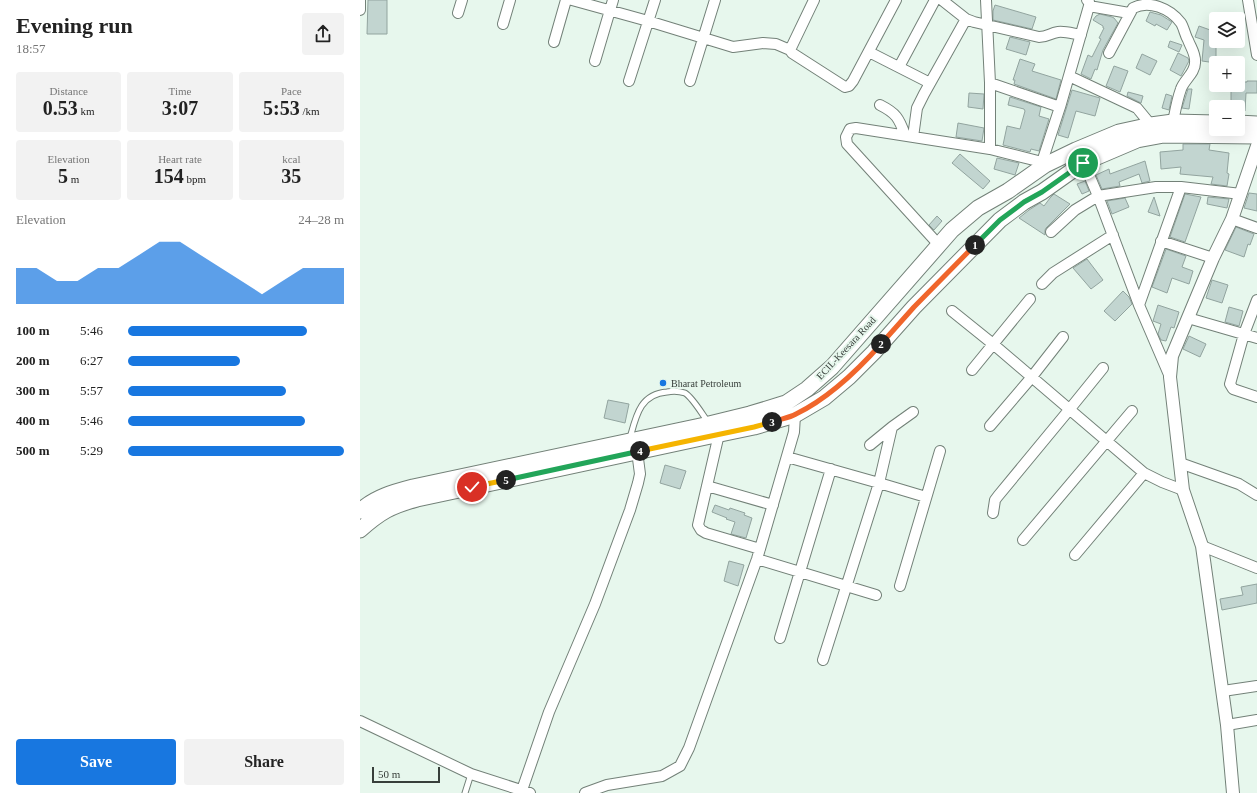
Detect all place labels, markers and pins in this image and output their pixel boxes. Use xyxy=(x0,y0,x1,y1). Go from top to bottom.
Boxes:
pin xyxy=(1066,146,1100,180)
pin: 1 xyxy=(965,235,985,255)
pin: 2 xyxy=(871,334,891,354)
marker: Bharat Petroleum xyxy=(658,378,668,388)
place label: Bharat Petroleum xyxy=(671,378,741,389)
pin: 3 xyxy=(762,412,782,432)
pin: 4 xyxy=(630,441,650,461)
pin xyxy=(455,470,489,504)
pin: 5 xyxy=(496,470,516,490)

